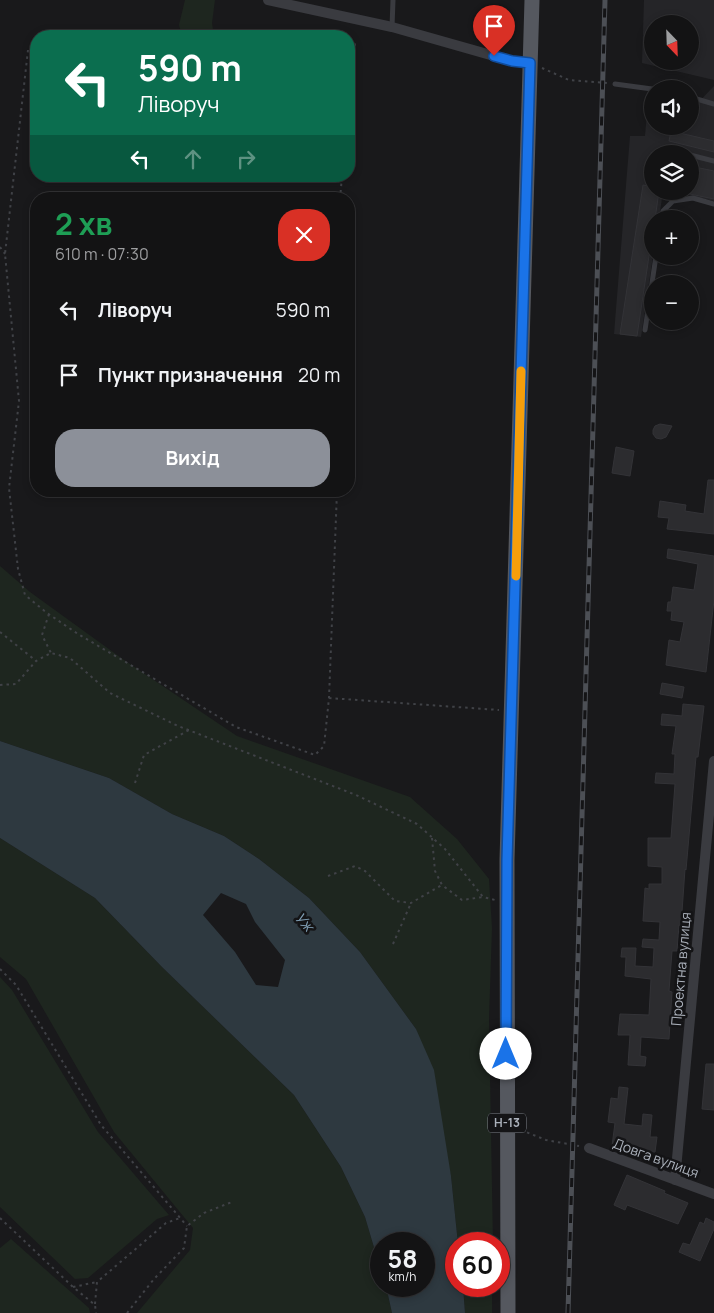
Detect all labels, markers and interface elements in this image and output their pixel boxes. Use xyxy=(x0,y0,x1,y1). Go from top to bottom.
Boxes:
pin xyxy=(473,5,515,56)
icon: arrive xyxy=(480,12,508,40)
north arrow xyxy=(644,15,699,70)
map controls xyxy=(644,15,699,330)
text: 590 m xyxy=(138,44,242,92)
icon: left xyxy=(55,50,120,115)
button: sound xyxy=(644,80,699,135)
text: Ліворуч xyxy=(138,89,219,119)
icon: left xyxy=(126,145,154,173)
icon: ahead xyxy=(179,145,207,173)
icon: right xyxy=(232,145,260,173)
button: layers xyxy=(644,145,699,200)
text: 2 хв xyxy=(55,203,112,244)
button: close xyxy=(278,209,330,261)
button: + xyxy=(644,210,699,265)
text: 610 m · 07:30 xyxy=(55,243,149,265)
button: − xyxy=(644,275,699,330)
icon: left xyxy=(55,296,83,324)
text: Ліворуч xyxy=(98,297,172,323)
text: 590 m xyxy=(276,297,330,323)
icon: arrive xyxy=(55,361,83,389)
text: Пункт призначення xyxy=(98,362,283,388)
text: 20 m xyxy=(298,362,340,388)
button: Вихід xyxy=(55,429,330,487)
water label: Уж xyxy=(290,907,320,938)
street label: Проектна вулиця xyxy=(666,911,695,1027)
position arrow xyxy=(479,1027,531,1079)
road number: Н-13 xyxy=(488,1114,526,1132)
street label: Довга вулиця xyxy=(611,1133,702,1182)
speed limit sign: 60 xyxy=(445,1232,510,1297)
text: 58 xyxy=(388,1241,417,1276)
text: km/h xyxy=(389,1268,416,1285)

